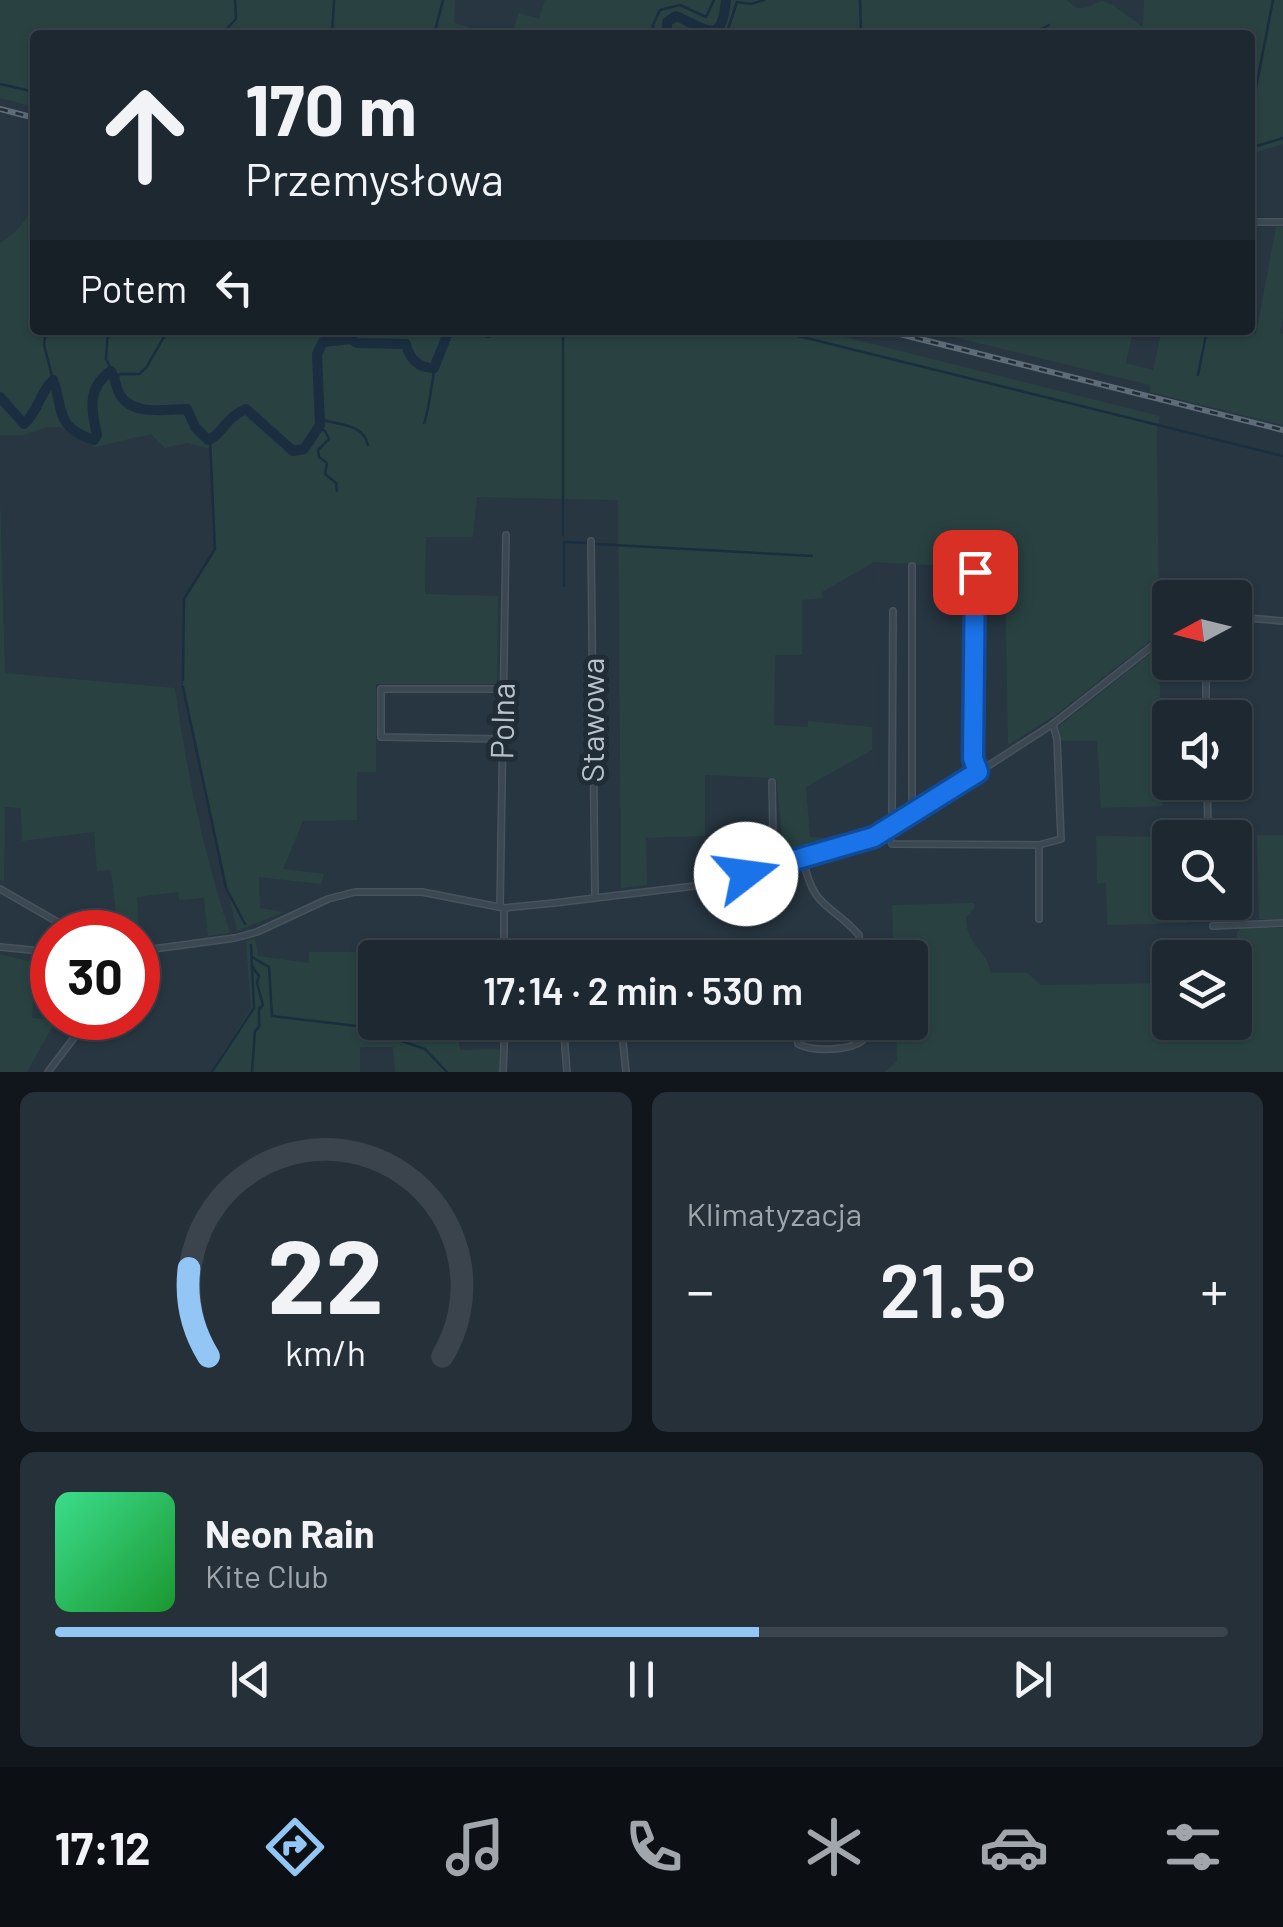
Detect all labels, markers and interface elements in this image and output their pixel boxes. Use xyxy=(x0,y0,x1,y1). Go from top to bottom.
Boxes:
text: 170 m xyxy=(245,66,417,150)
icon: ahead xyxy=(80,70,210,200)
text: Przemysłowa xyxy=(245,151,504,205)
icon: left xyxy=(207,260,262,315)
text: Potem xyxy=(80,265,187,311)
pin xyxy=(933,530,1018,615)
icon: arrive xyxy=(948,545,1003,600)
north arrow xyxy=(1152,580,1252,680)
map controls xyxy=(1152,580,1252,1040)
street label: Stawowa xyxy=(572,658,610,782)
street label: Polna xyxy=(481,682,521,760)
button: sound xyxy=(1152,700,1252,800)
button: search xyxy=(1152,820,1252,920)
position arrow xyxy=(694,822,798,926)
speed limit sign: 30 xyxy=(30,910,160,1040)
button: layers xyxy=(1152,940,1252,1040)
text: 17:14 · 2 min · 530 m xyxy=(483,967,803,1013)
text: Klimatyzacja xyxy=(687,1194,862,1232)
text: 22 xyxy=(268,1210,384,1335)
text: 21.5° xyxy=(879,1243,1035,1333)
text: − xyxy=(687,1256,714,1322)
text: + xyxy=(1200,1256,1228,1322)
text: km/h xyxy=(285,1330,366,1373)
text: Neon Rain xyxy=(205,1510,374,1556)
text: Kite Club xyxy=(205,1556,329,1594)
icon: previous xyxy=(223,1652,278,1707)
icon: pause xyxy=(614,1652,669,1707)
icon: next xyxy=(1005,1652,1060,1707)
icon: directions xyxy=(260,1812,330,1882)
icon: music xyxy=(440,1812,510,1882)
icon: phone xyxy=(619,1812,689,1882)
icon: climate xyxy=(799,1812,869,1882)
icon: car xyxy=(979,1812,1049,1882)
icon: filters xyxy=(1158,1812,1228,1882)
text: 17:12 xyxy=(55,1820,151,1874)

